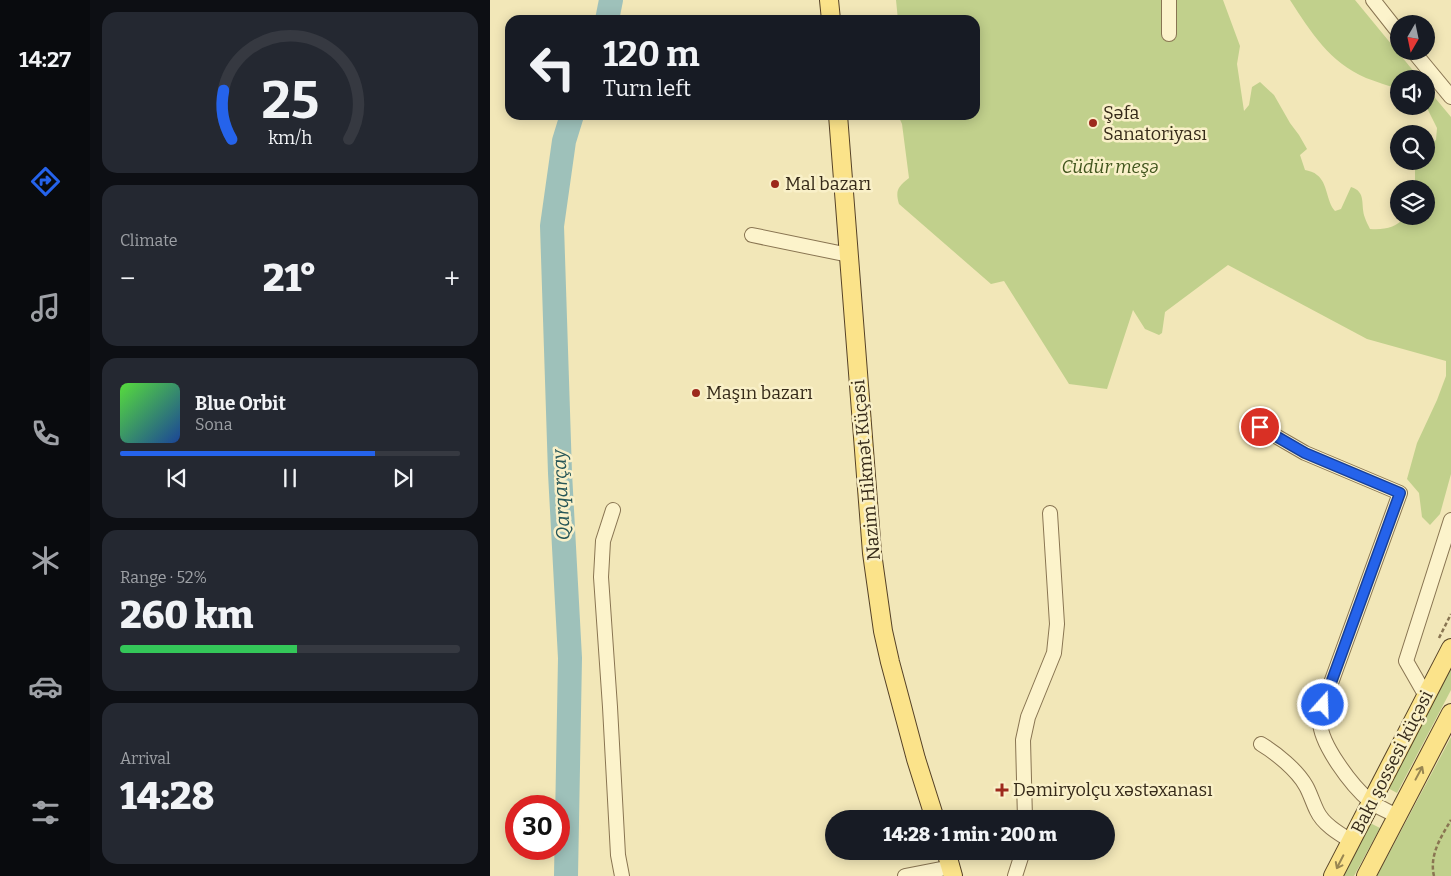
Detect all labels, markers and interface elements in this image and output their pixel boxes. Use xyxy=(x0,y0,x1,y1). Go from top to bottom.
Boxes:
north arrow xyxy=(1390,15,1435,60)
map controls xyxy=(1390,15,1435,225)
text: 120 m xyxy=(603,33,700,75)
icon: left xyxy=(520,35,585,100)
text: 14:27 xyxy=(19,46,71,73)
text: 25 xyxy=(261,69,319,132)
button: sound xyxy=(1390,70,1435,115)
text: Turn left xyxy=(603,75,691,102)
place label: Şəfa Sanatoriyası xyxy=(1103,102,1207,145)
marker: Şəfa Sanatoriyası xyxy=(1087,117,1099,129)
button: search xyxy=(1390,125,1435,170)
text: km/h xyxy=(268,127,312,149)
park label: Cüdür meşə xyxy=(1062,156,1158,178)
icon: directions xyxy=(28,164,63,199)
place label: Mal bazarı xyxy=(785,173,871,195)
marker: Mal bazarı xyxy=(769,178,781,190)
button: layers xyxy=(1390,180,1435,225)
text: Climate xyxy=(120,231,178,250)
text: 21° xyxy=(263,255,317,301)
text: − xyxy=(120,262,135,295)
text: + xyxy=(444,262,460,295)
icon: music xyxy=(28,290,63,325)
street label: Nazim Hikmət Küçəsi xyxy=(847,379,885,561)
place label: Maşın bazarı xyxy=(706,382,813,404)
marker: Maşın bazarı xyxy=(690,387,702,399)
text: Blue Orbit xyxy=(195,392,286,415)
pin xyxy=(1239,406,1281,448)
icon: arrive xyxy=(1246,413,1274,441)
text: Sona xyxy=(195,415,232,434)
icon: phone xyxy=(28,416,63,451)
water label: Qarqarçay xyxy=(547,448,575,541)
icon: previous xyxy=(163,464,191,492)
icon: pause xyxy=(276,464,304,492)
icon: next xyxy=(389,464,417,492)
icon: climate xyxy=(28,543,63,578)
text: Range · 52% xyxy=(120,568,207,587)
text: 260 km xyxy=(120,592,254,638)
icon: car xyxy=(28,669,63,704)
position arrow xyxy=(1296,678,1348,730)
street label: Bakı şossesi küçəsi xyxy=(1346,687,1438,837)
text: Arrival xyxy=(120,749,171,768)
one-way arrow xyxy=(1415,766,1424,781)
text: 14:28 xyxy=(120,773,214,819)
place label: Dəmiryolçu xəstəxanası xyxy=(1013,779,1213,801)
marker: Dəmiryolçu xəstəxanası xyxy=(995,783,1009,797)
icon: filters xyxy=(28,795,63,830)
speed limit sign: 30 xyxy=(505,795,570,860)
text: 14:28 · 1 min · 200 m xyxy=(883,823,1057,846)
one-way arrow xyxy=(1335,854,1344,869)

